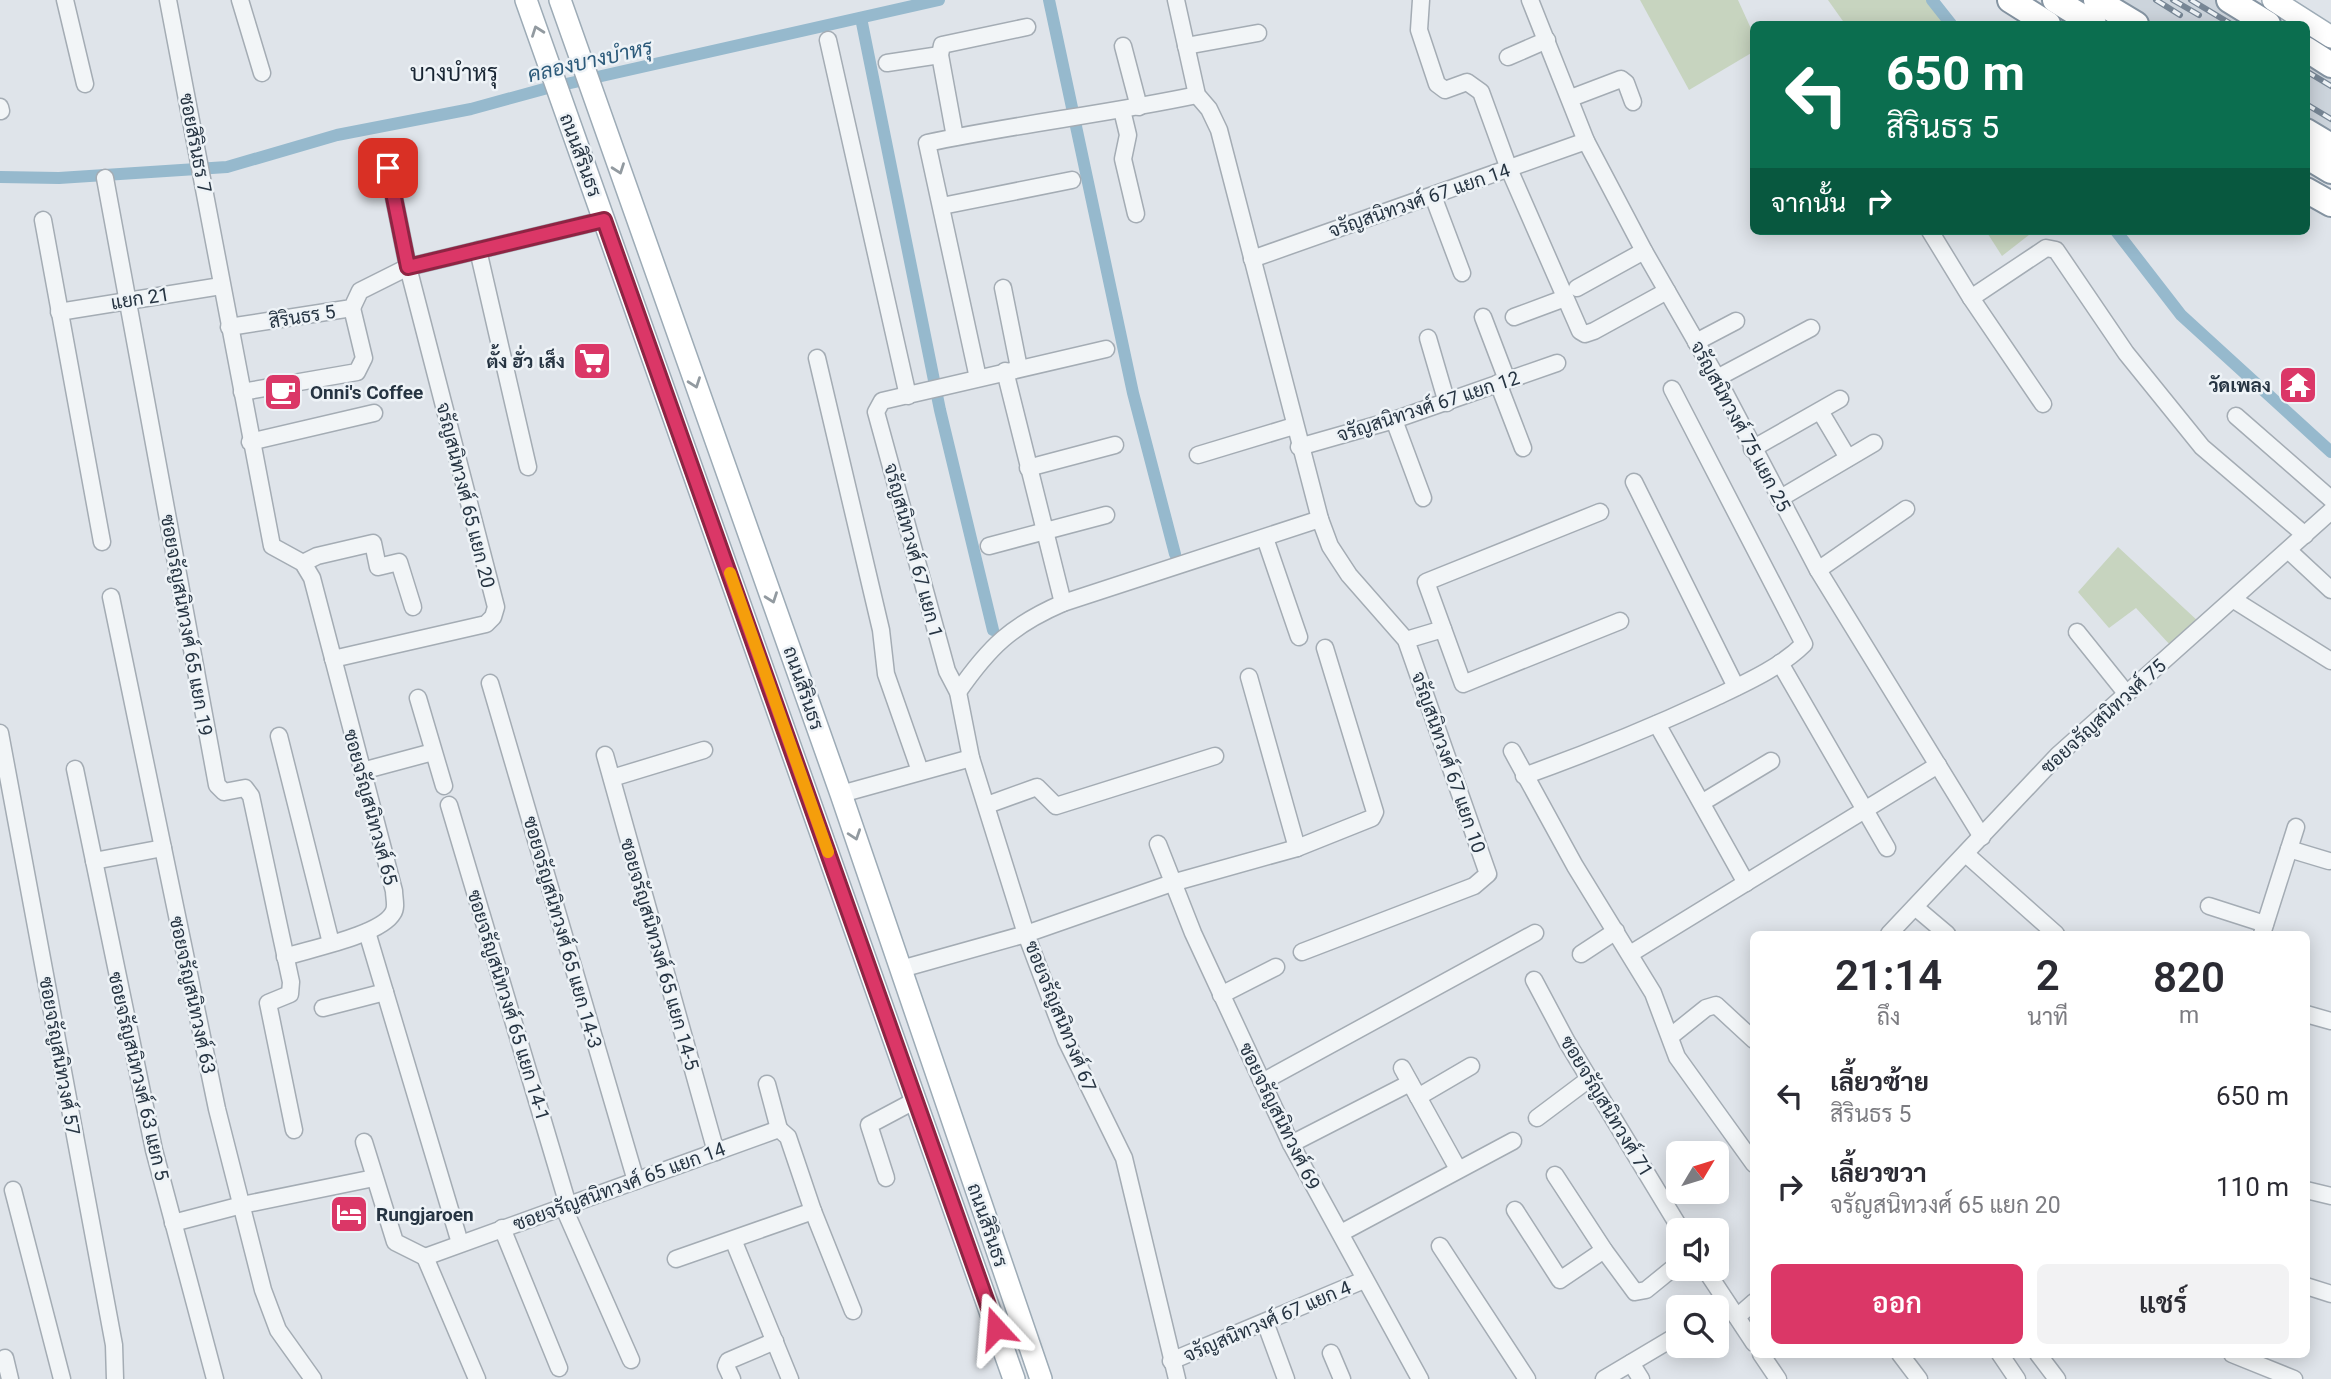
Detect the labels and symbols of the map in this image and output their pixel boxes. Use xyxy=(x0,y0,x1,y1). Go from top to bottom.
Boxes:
one-way arrow xyxy=(531,26,545,38)
water label: คลองบางบำหรุ xyxy=(525,35,656,89)
district label: บางบำหรุ xyxy=(410,59,498,89)
street label: ซอยสิรินธร 7 xyxy=(175,91,216,195)
street label: ถนนสิรินธร xyxy=(555,110,606,200)
pin xyxy=(358,138,418,198)
street label: จรัญสนิทวงศ์ 67 แยก 14 xyxy=(1325,158,1513,242)
one-way arrow xyxy=(611,162,625,175)
street label: แยก 21 xyxy=(109,283,171,314)
street label: สิรินธร 5 xyxy=(267,300,337,333)
street label: จรัญสนิทวงศ์ 75 แยก 25 xyxy=(1686,336,1796,516)
supermarket icon: ตั้ง ฮั่ว เส็ง xyxy=(571,340,613,382)
place label: ตั้ง ฮั่ว เส็ง xyxy=(486,344,565,373)
temple icon: วัดเพลง xyxy=(2277,364,2319,406)
street label: จรัญสนิทวงศ์ 67 แยก 12 xyxy=(1334,365,1522,447)
cafe icon: Onni's Coffee xyxy=(262,371,304,413)
place label: วัดเพลง xyxy=(2208,374,2271,397)
one-way arrow xyxy=(687,377,701,389)
place label: Onni's Coffee xyxy=(310,381,423,404)
street label: จรัญสนิทวงศ์ 65 แยก 20 xyxy=(431,400,501,590)
street label: จรัญสนิทวงศ์ 67 แยก 1 xyxy=(879,460,949,640)
street label: ซอยจรัญสนิทวงศ์ 65 แยก 19 xyxy=(156,512,218,738)
one-way arrow xyxy=(763,591,777,603)
street label: ถนนสิรินธร xyxy=(778,643,829,733)
street label: ซอยจรัญสนิทวงศ์ 75 xyxy=(2035,653,2171,779)
street label: จรัญสนิทวงศ์ 67 แยก 10 xyxy=(1407,668,1491,856)
street label: ซอยจรัญสนิทวงศ์ 65 xyxy=(339,726,403,888)
street label: ซอยจรัญสนิทวงศ์ 65 แยก 14-3 xyxy=(518,813,608,1051)
one-way arrow xyxy=(847,829,861,841)
street label: ซอยจรัญสนิทวงศ์ 65 แยก 14-5 xyxy=(615,835,705,1073)
street label: ซอยจรัญสนิทวงศ์ 65 แยก 14-1 xyxy=(462,887,556,1123)
street label: ซอยจรัญสนิทวงศ์ 63 xyxy=(165,914,221,1076)
street label: ซอยจรัญสนิทวงศ์ 67 xyxy=(1020,937,1102,1095)
street label: ซอยจรัญสนิทวงศ์ 63 แยก 5 xyxy=(103,969,175,1183)
street label: ซอยจรัญสนิทวงศ์ 57 xyxy=(34,975,86,1137)
street label: ซอยจรัญสนิทวงศ์ 71 xyxy=(1555,1031,1659,1181)
street label: ซอยจรัญสนิทวงศ์ 69 xyxy=(1234,1039,1326,1193)
street label: ซอยจรัญสนิทวงศ์ 65 แยก 14 xyxy=(509,1136,729,1236)
north arrow xyxy=(1666,1141,1729,1204)
street label: ถนนสิรินธร xyxy=(962,1180,1013,1270)
hotel icon: Rungjaroen xyxy=(328,1193,370,1235)
place label: Rungjaroen xyxy=(376,1203,474,1226)
street label: จรัญสนิทวงศ์ 67 แยก 4 xyxy=(1180,1275,1355,1367)
position arrow xyxy=(959,1291,1033,1365)

